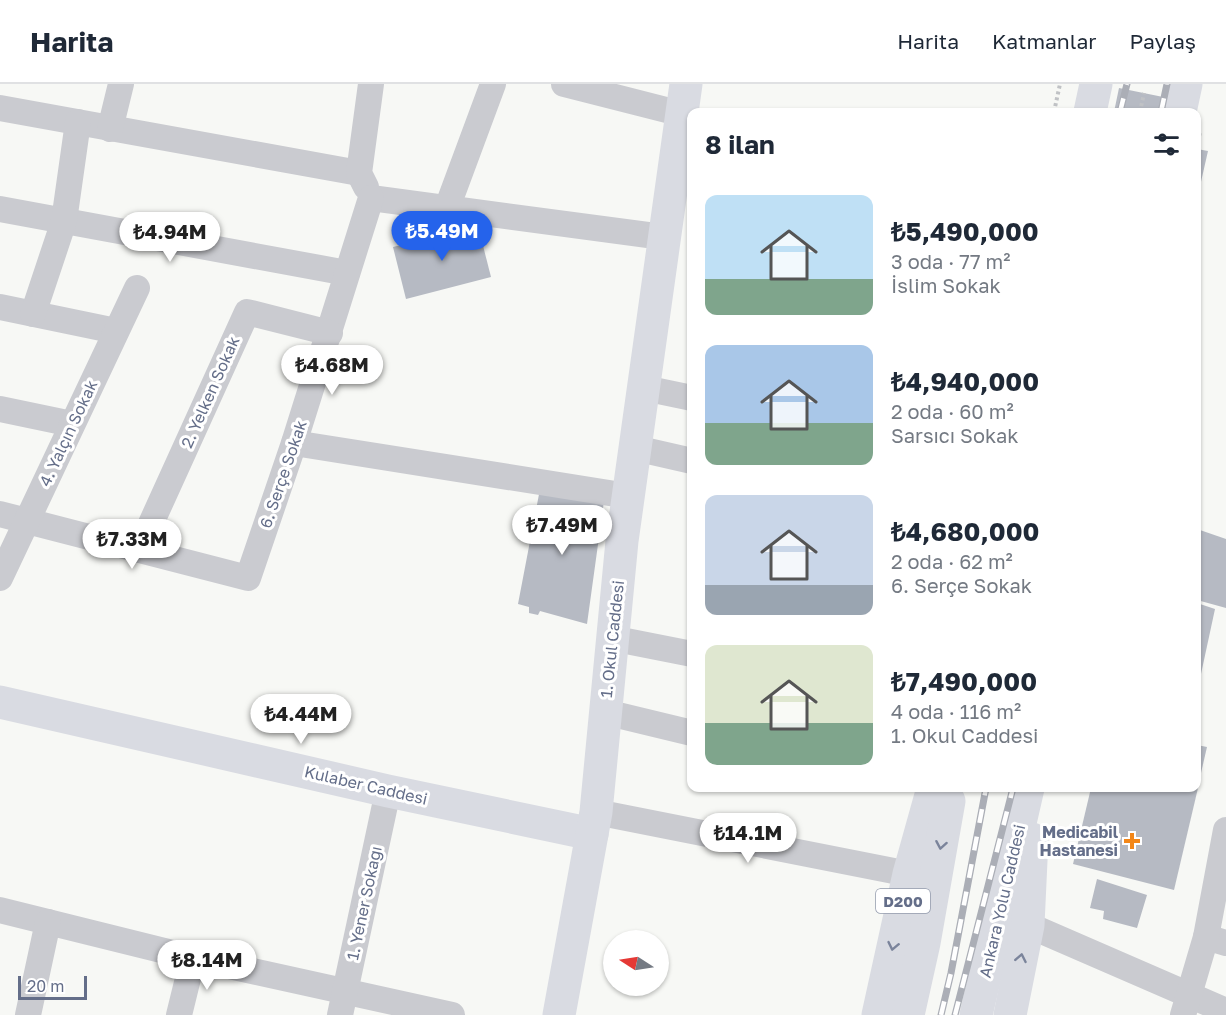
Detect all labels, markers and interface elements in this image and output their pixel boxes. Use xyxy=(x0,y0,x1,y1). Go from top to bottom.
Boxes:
text: Harita xyxy=(30,25,114,58)
text: Harita xyxy=(897,28,959,54)
text: Katmanlar xyxy=(992,28,1097,54)
text: Paylaş xyxy=(1130,28,1196,54)
icon: filters xyxy=(1150,128,1183,161)
text: 8 ilan xyxy=(705,129,775,160)
pin: ₺5.49M xyxy=(393,211,491,262)
pin: ₺4.94M xyxy=(121,212,219,263)
text: ₺5,490,000 xyxy=(891,216,1039,247)
text: ₺5.49M xyxy=(405,218,479,242)
text: ₺4.94M xyxy=(133,219,207,243)
icon: home xyxy=(753,219,825,291)
text: 3 oda · 77 m² xyxy=(891,249,1010,273)
text: İslim Sokak xyxy=(891,273,1001,297)
street label: 2. Yelken Sokak xyxy=(176,333,244,451)
pin: ₺4.68M xyxy=(283,345,381,396)
text: ₺4.68M xyxy=(295,352,369,376)
text: ₺4,940,000 xyxy=(891,366,1039,397)
icon: home xyxy=(753,369,825,441)
street label: 4. Yalçın Sokak xyxy=(35,377,101,489)
text: 2 oda · 60 m² xyxy=(891,399,1014,423)
street label: 6. Serçe Sokak xyxy=(255,417,311,531)
text: Sarsıcı Sokak xyxy=(891,423,1019,447)
pin: ₺7.49M xyxy=(513,505,611,556)
text: ₺7.49M xyxy=(526,512,598,536)
text: ₺4,680,000 xyxy=(891,516,1040,547)
pin: ₺7.33M xyxy=(83,519,181,570)
icon: home xyxy=(753,519,825,591)
text: ₺7.33M xyxy=(97,526,167,550)
text: 2 oda · 62 m² xyxy=(891,549,1013,573)
text: 6. Serçe Sokak xyxy=(891,573,1032,597)
street label: 1. Okul Caddesi xyxy=(596,579,628,699)
text: ₺7,490,000 xyxy=(891,666,1037,697)
icon: home xyxy=(753,669,825,741)
pin: ₺4.44M xyxy=(252,694,350,745)
text: 4 oda · 116 m² xyxy=(891,699,1021,723)
text: ₺4.44M xyxy=(264,701,338,725)
text: 1. Okul Caddesi xyxy=(891,723,1038,747)
street label: Kulaber Caddesi xyxy=(303,761,429,809)
pin: ₺14.1M xyxy=(699,813,797,864)
text: ₺14.1M xyxy=(714,820,782,844)
street label: Ankara Yolu Caddesi xyxy=(975,822,1029,980)
place label: Medicabil Hastanesi xyxy=(1040,822,1119,860)
marker: Medicabil Hastanesi xyxy=(1123,832,1141,850)
one-way arrow xyxy=(935,840,948,850)
street label: 1. Yener Sokağı xyxy=(342,844,386,962)
road number: D200 xyxy=(876,889,930,913)
north arrow xyxy=(603,930,669,996)
map controls xyxy=(603,930,669,996)
pin: ₺8.14M xyxy=(158,940,256,991)
one-way arrow xyxy=(887,941,900,951)
text: ₺8.14M xyxy=(171,947,243,971)
one-way arrow xyxy=(1014,953,1027,963)
scale bar xyxy=(18,973,87,1000)
text: 20 m xyxy=(27,976,64,996)

